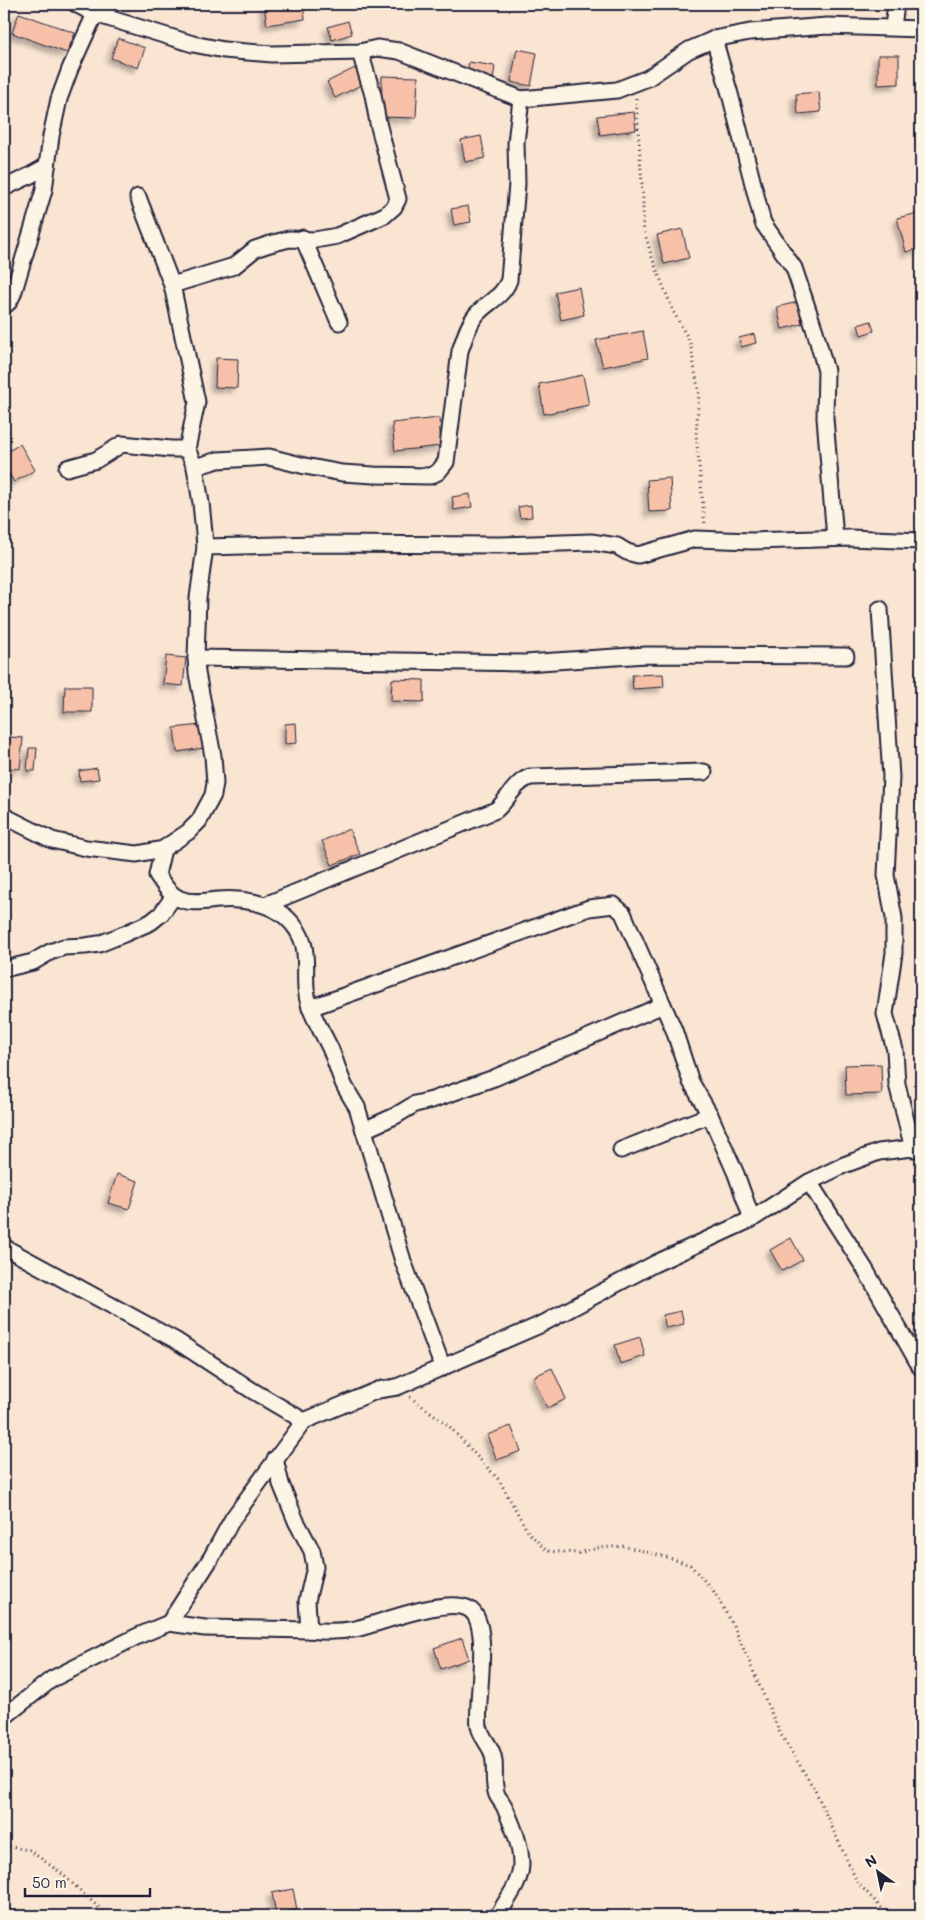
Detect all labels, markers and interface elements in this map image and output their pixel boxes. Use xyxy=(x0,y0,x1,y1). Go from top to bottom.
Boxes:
north arrow xyxy=(852,1848,902,1898)
text: N xyxy=(861,1850,880,1872)
scale bar xyxy=(25,1865,150,1897)
text: 50 m xyxy=(32,1872,67,1892)

